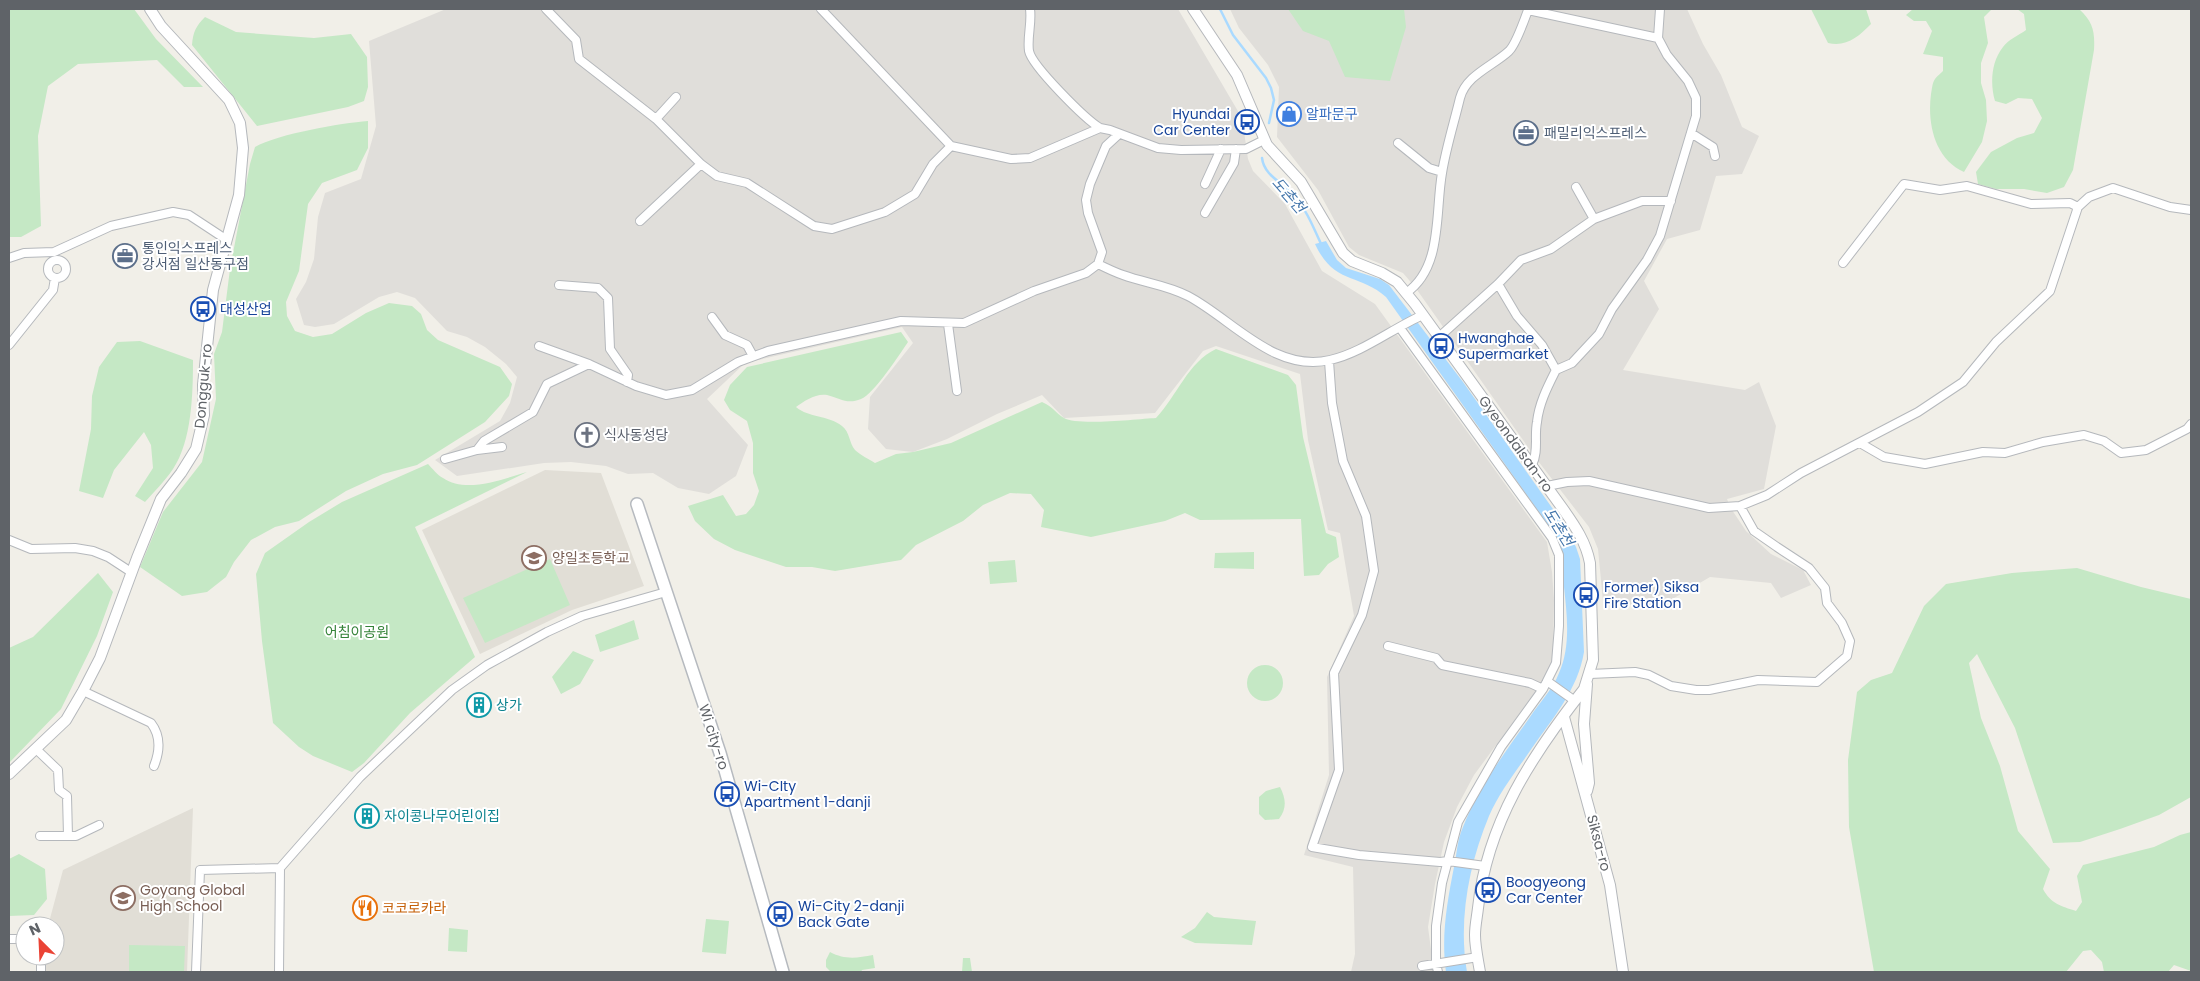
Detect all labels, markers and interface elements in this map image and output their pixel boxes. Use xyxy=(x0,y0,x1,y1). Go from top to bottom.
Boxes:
shop icon: 알파문구 xyxy=(1276,101,1302,127)
place label: Hyundai Car Center xyxy=(1153,104,1230,140)
place label: 알파문구 xyxy=(1306,104,1358,124)
bus stop icon: Hyundai Car Center xyxy=(1234,109,1260,135)
office icon: 패밀리익스프레스 xyxy=(1513,120,1539,146)
place label: 패밀리익스프레스 xyxy=(1544,123,1647,143)
water label: 도촌천 xyxy=(1267,172,1312,219)
place label: 통인익스프레스 강서점 일산동구점 xyxy=(142,238,249,274)
office icon: 통인익스프레스 강서점 일산동구점 xyxy=(112,243,138,269)
bus stop icon: 대성산업 xyxy=(190,296,216,322)
place label: 대성산업 xyxy=(220,299,272,319)
place label: Hwanghae Supermarket xyxy=(1458,328,1549,364)
bus stop icon: Hwanghae Supermarket xyxy=(1428,333,1454,359)
street label: Dongguk-ro xyxy=(189,343,217,429)
street label: Gyeondalsan-ro xyxy=(1474,391,1558,497)
church icon: 식사동성당 xyxy=(574,422,600,448)
place label: 식사동성당 xyxy=(604,425,669,445)
water label: 도촌천 xyxy=(1539,504,1580,552)
school or university icon: 양일초등학교 xyxy=(521,545,547,571)
place label: 양일초등학교 xyxy=(552,548,629,568)
place label: Former) Siksa Fire Station xyxy=(1604,577,1699,613)
bus stop icon: Former) Siksa Fire Station xyxy=(1573,582,1599,608)
park label: 어침이공원 xyxy=(325,622,389,642)
building icon: 상가 xyxy=(466,692,492,718)
place label: 상가 xyxy=(496,695,522,715)
street label: Wi city-ro xyxy=(694,702,734,772)
place label: Wi-CIty Apartment 1-danji xyxy=(744,776,871,812)
bus stop icon: Wi-CIty Apartment 1-danji xyxy=(714,781,740,807)
building icon: 자이콩나무어린이집 xyxy=(354,803,380,829)
place label: 자이콩나무어린이집 xyxy=(384,806,500,826)
street label: Siksa-ro xyxy=(1582,813,1616,873)
place label: Boogyeong Car Center xyxy=(1506,872,1586,908)
bus stop icon: Boogyeong Car Center xyxy=(1475,877,1501,903)
place label: Goyang Global High School xyxy=(140,880,245,916)
school or university icon: Goyang Global High School xyxy=(110,885,136,911)
restaurant icon: 코코로카라 xyxy=(352,895,378,921)
place label: Wi-City 2-danji Back Gate xyxy=(798,896,904,932)
place label: 코코로카라 xyxy=(382,898,447,918)
bus stop icon: Wi-City 2-danji Back Gate xyxy=(767,901,793,927)
north arrow xyxy=(15,916,65,966)
text: N xyxy=(26,918,44,940)

